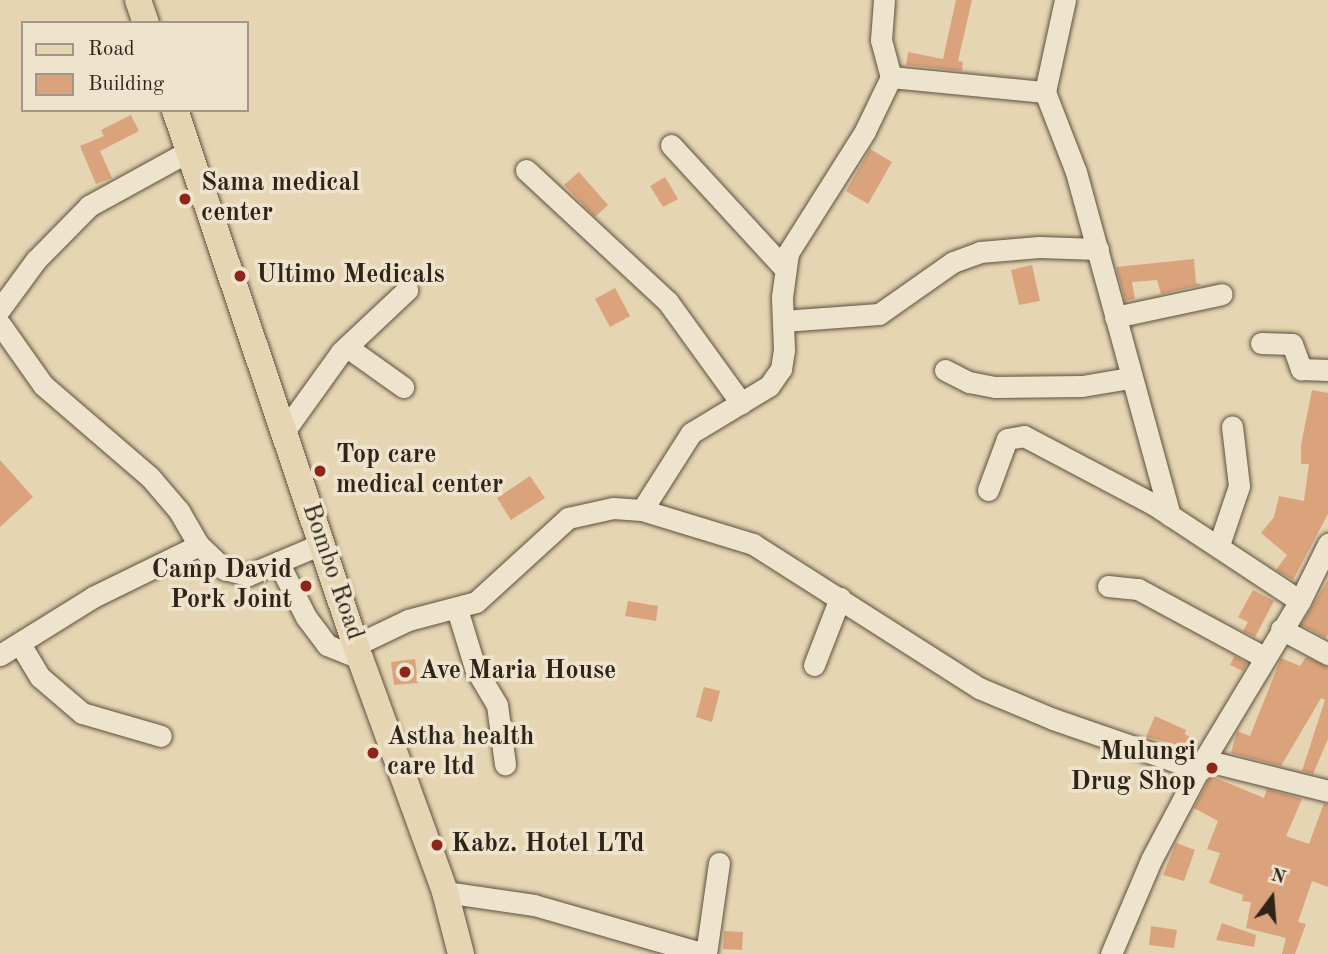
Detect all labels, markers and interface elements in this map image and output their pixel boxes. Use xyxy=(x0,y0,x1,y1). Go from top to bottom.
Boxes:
legend xyxy=(21,21,248,112)
text: Road xyxy=(88,39,135,60)
text: Building xyxy=(88,74,164,95)
place label: Sama medical center xyxy=(201,168,360,230)
marker: Sama medical center xyxy=(175,189,195,209)
place label: Ultimo Medicals xyxy=(256,260,445,292)
marker: Ultimo Medicals xyxy=(230,266,250,286)
place label: Top care medical center xyxy=(336,440,503,502)
marker: Top care medical center xyxy=(310,461,330,481)
street label: Bombo Road xyxy=(294,499,370,645)
place label: Camp David Pork Joint xyxy=(152,555,292,616)
marker: Camp David Pork Joint xyxy=(298,578,314,594)
place label: Ave Maria House xyxy=(419,656,616,688)
marker: Ave Maria House xyxy=(397,664,413,680)
place label: Astha health care ltd xyxy=(387,722,534,784)
place label: Mulungi Drug Shop xyxy=(1070,737,1196,798)
marker: Astha health care ltd xyxy=(365,745,381,761)
marker: Mulungi Drug Shop xyxy=(1202,758,1222,778)
place label: Kabz. Hotel LTd xyxy=(451,829,644,861)
marker: Kabz. Hotel LTd xyxy=(429,837,445,853)
north arrow xyxy=(1237,863,1307,933)
text: N xyxy=(1268,866,1288,888)

